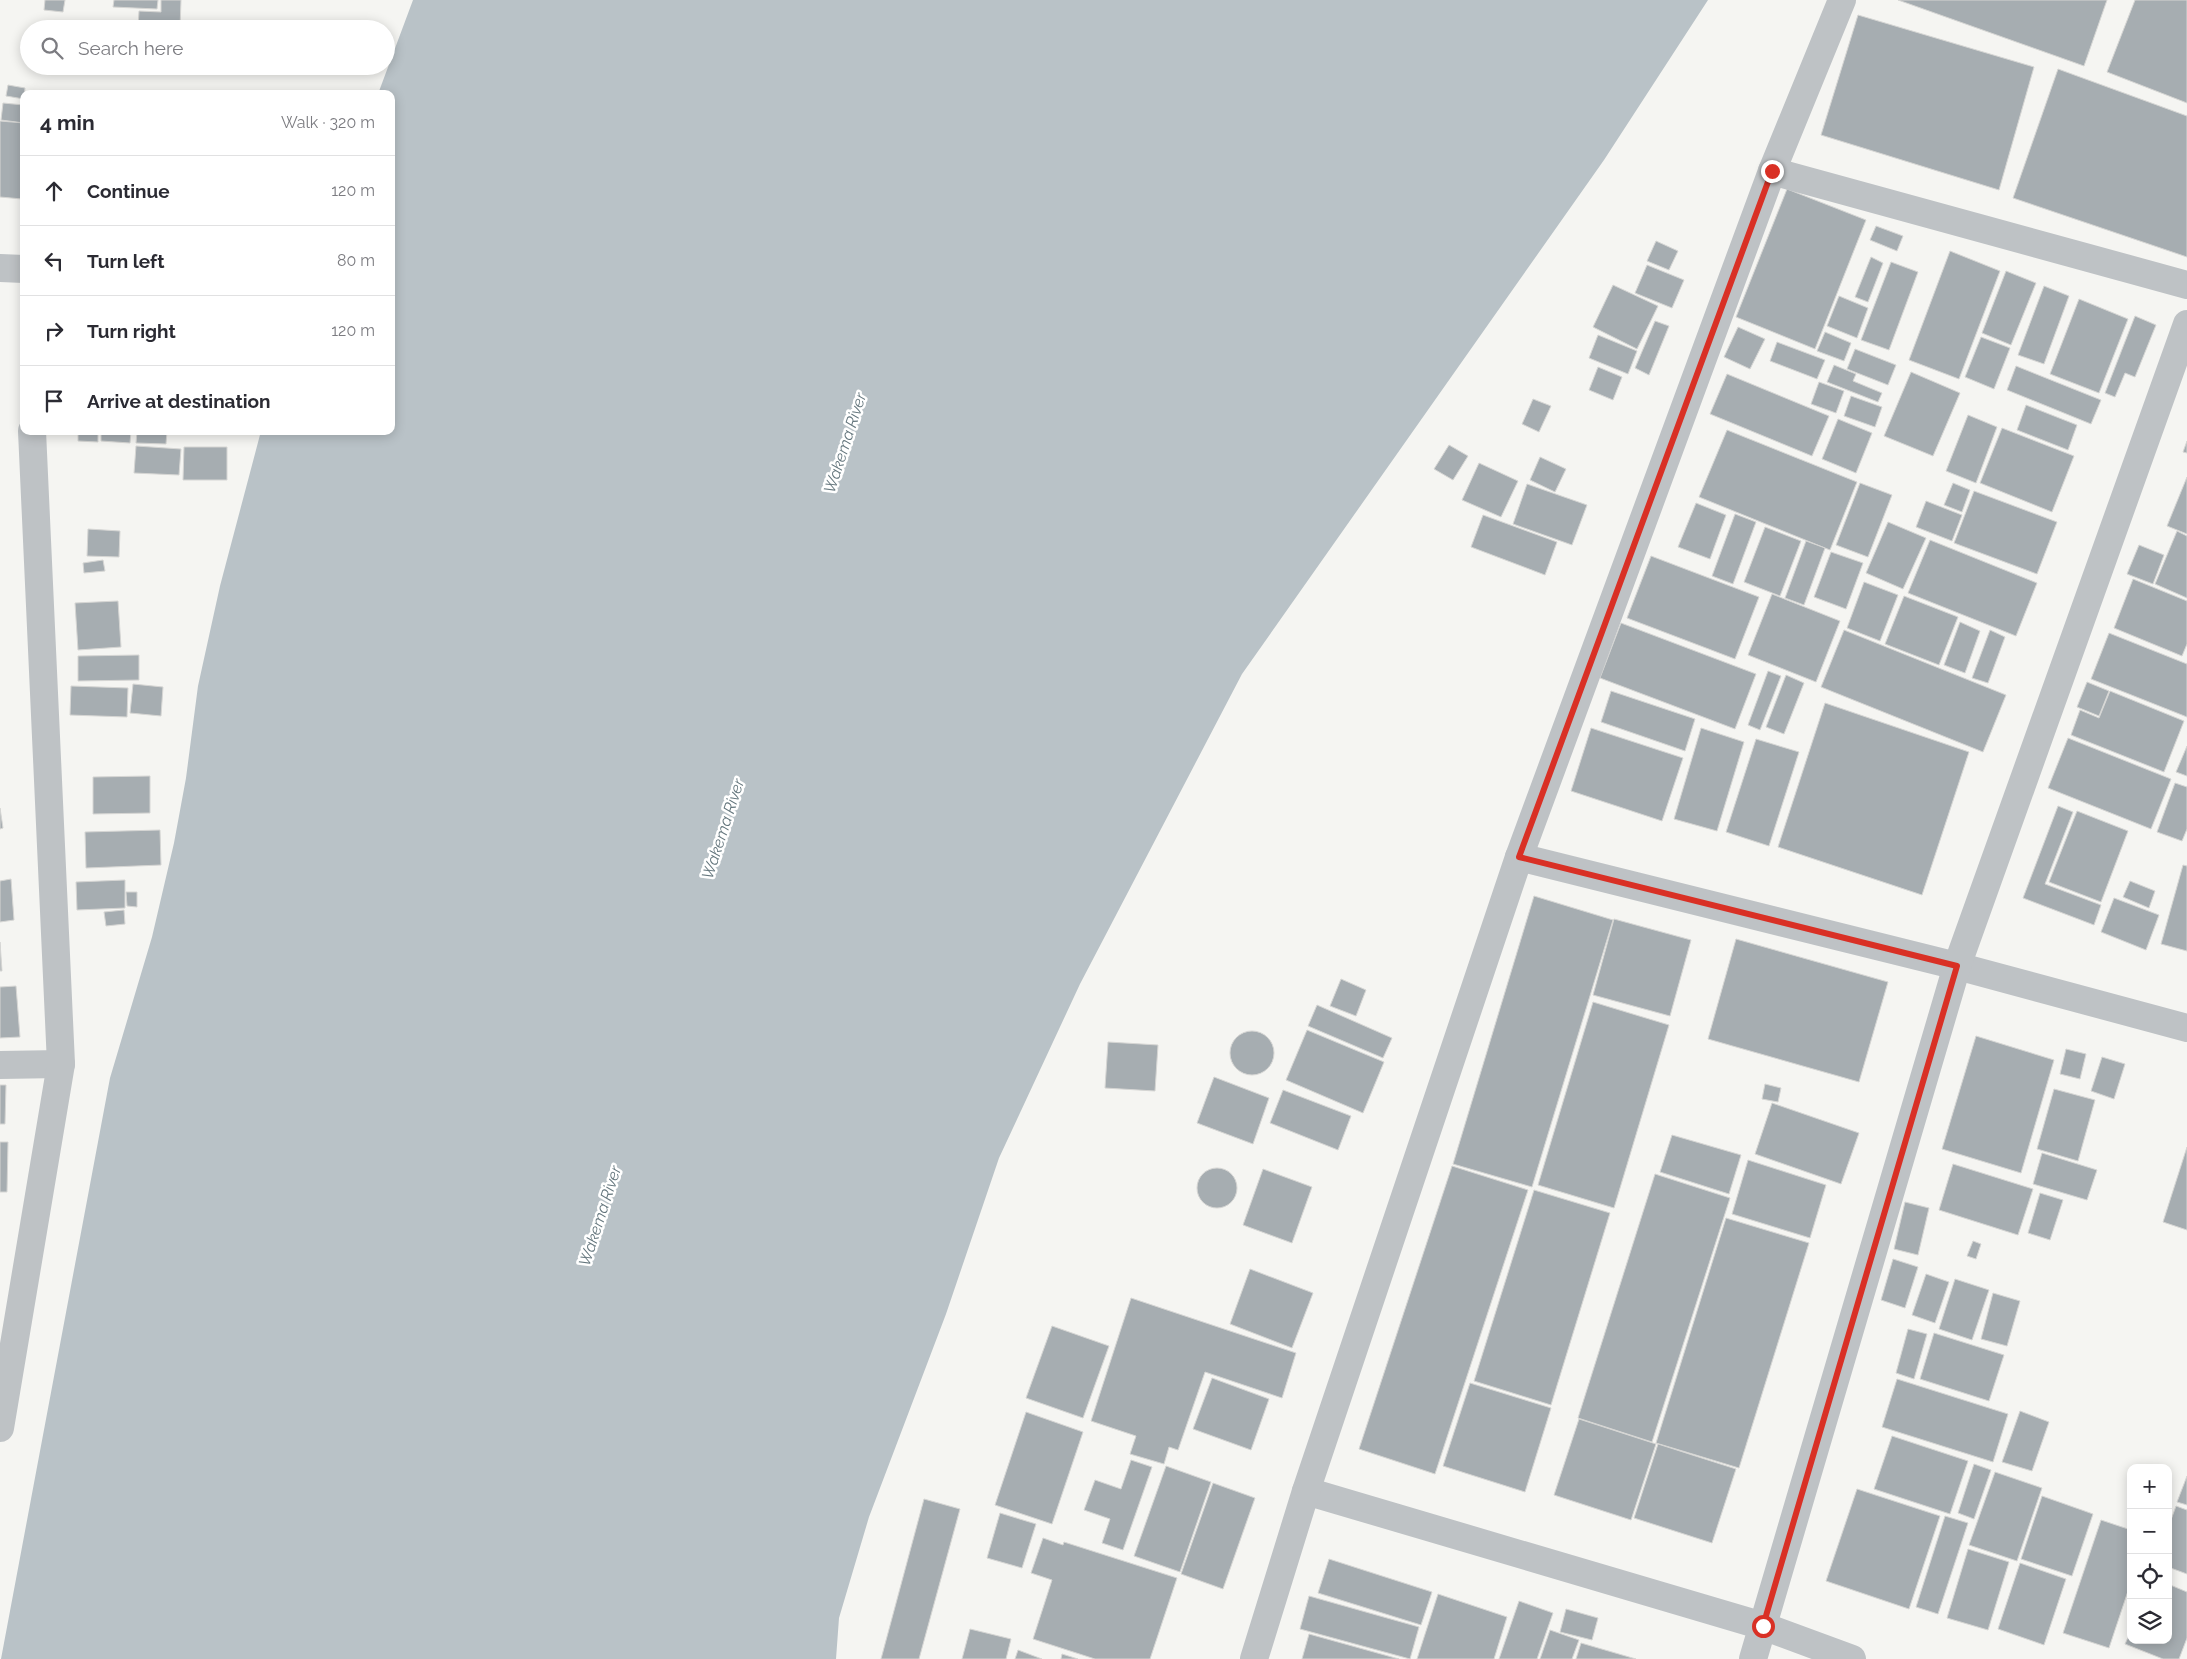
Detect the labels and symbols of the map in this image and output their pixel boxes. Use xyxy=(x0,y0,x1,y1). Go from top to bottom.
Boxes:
route end xyxy=(1761,160,1784,183)
water label: Wakema River xyxy=(820,390,870,496)
water label: Wakema River xyxy=(698,776,748,882)
water label: Wakema River xyxy=(575,1163,625,1269)
route start xyxy=(1752,1615,1775,1638)

